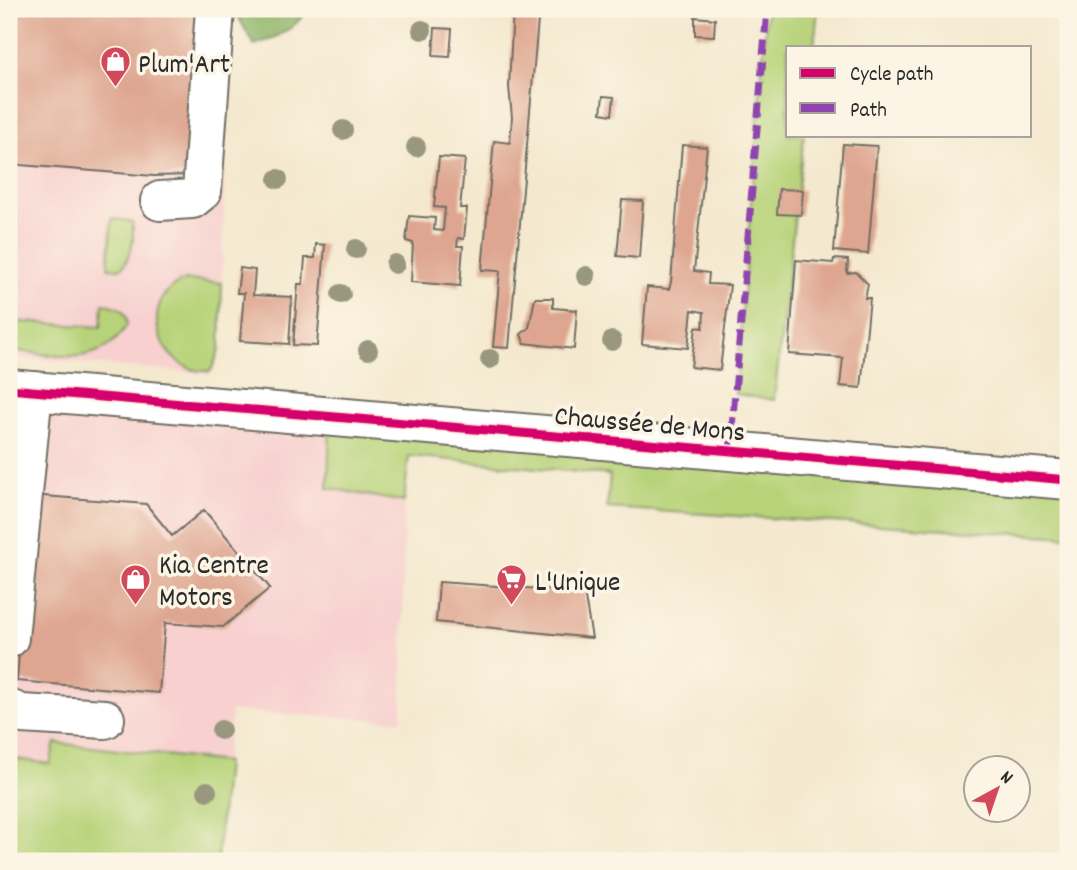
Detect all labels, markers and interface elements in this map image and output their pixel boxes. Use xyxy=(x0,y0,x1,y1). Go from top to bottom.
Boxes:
shop icon: Plum'Art xyxy=(98,45,132,89)
legend xyxy=(786,46,1032,136)
place label: Plum'Art xyxy=(138,47,230,87)
text: Cycle path xyxy=(850,61,933,91)
text: Path xyxy=(850,97,887,127)
street label: Chaussée de Mons xyxy=(552,399,747,455)
place label: Kia Centre Motors xyxy=(159,548,269,620)
shop icon: Kia Centre Motors xyxy=(119,562,153,606)
supermarket icon: L'Unique xyxy=(495,563,529,607)
place label: L'Unique xyxy=(535,565,620,605)
north arrow xyxy=(962,754,1032,824)
text: N xyxy=(993,765,1018,792)

